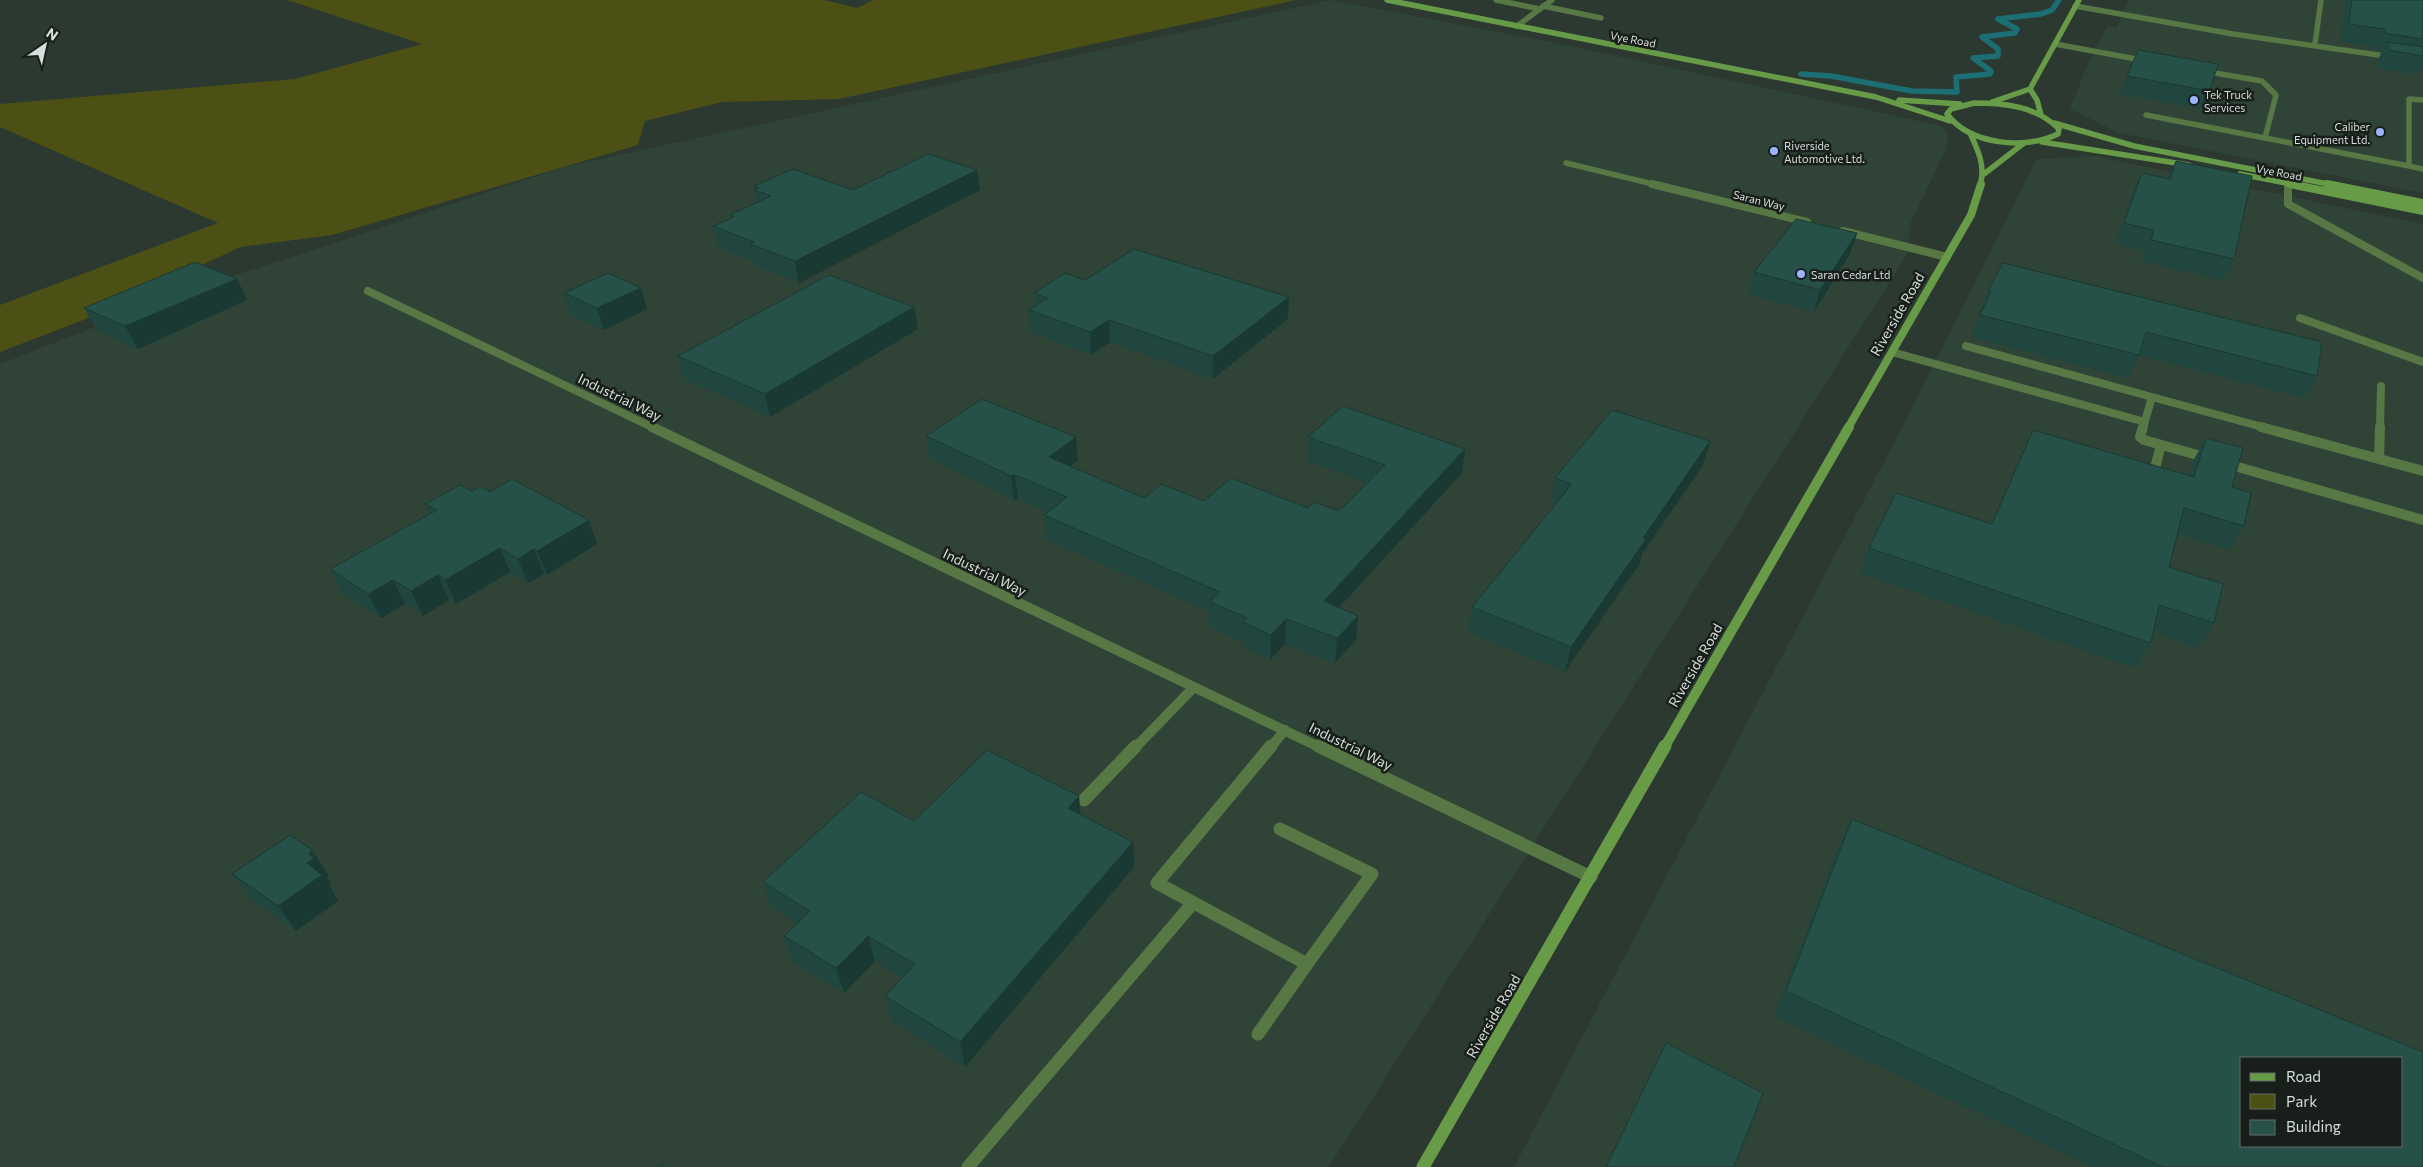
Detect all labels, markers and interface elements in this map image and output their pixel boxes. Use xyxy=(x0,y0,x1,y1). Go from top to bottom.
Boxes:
north arrow xyxy=(20,20,70,70)
text: N xyxy=(43,24,62,44)
street label: Vye Road xyxy=(1609,28,1657,50)
place label: Tek Truck Services xyxy=(2204,88,2252,114)
marker: Tek Truck Services xyxy=(2188,94,2200,106)
place label: Caliber Equipment Ltd. xyxy=(2294,120,2371,146)
marker: Caliber Equipment Ltd. xyxy=(2374,126,2386,138)
place label: Riverside Automotive Ltd. xyxy=(1784,139,1865,165)
marker: Riverside Automotive Ltd. xyxy=(1768,145,1780,157)
street label: Vye Road xyxy=(2255,161,2303,183)
street label: Saran Way xyxy=(1732,187,1786,213)
marker: Saran Cedar Ltd xyxy=(1795,268,1807,280)
place label: Saran Cedar Ltd xyxy=(1811,268,1890,281)
street label: Riverside Road xyxy=(1866,269,1928,359)
street label: Industrial Way xyxy=(576,369,664,425)
street label: Industrial Way xyxy=(941,544,1029,600)
street label: Riverside Road xyxy=(1664,620,1726,710)
street label: Industrial Way xyxy=(1307,718,1395,774)
street label: Riverside Road xyxy=(1462,971,1524,1061)
legend xyxy=(2240,1057,2403,1147)
text: Road xyxy=(2286,1067,2321,1085)
text: Park xyxy=(2286,1092,2317,1110)
text: Building xyxy=(2286,1117,2341,1135)

